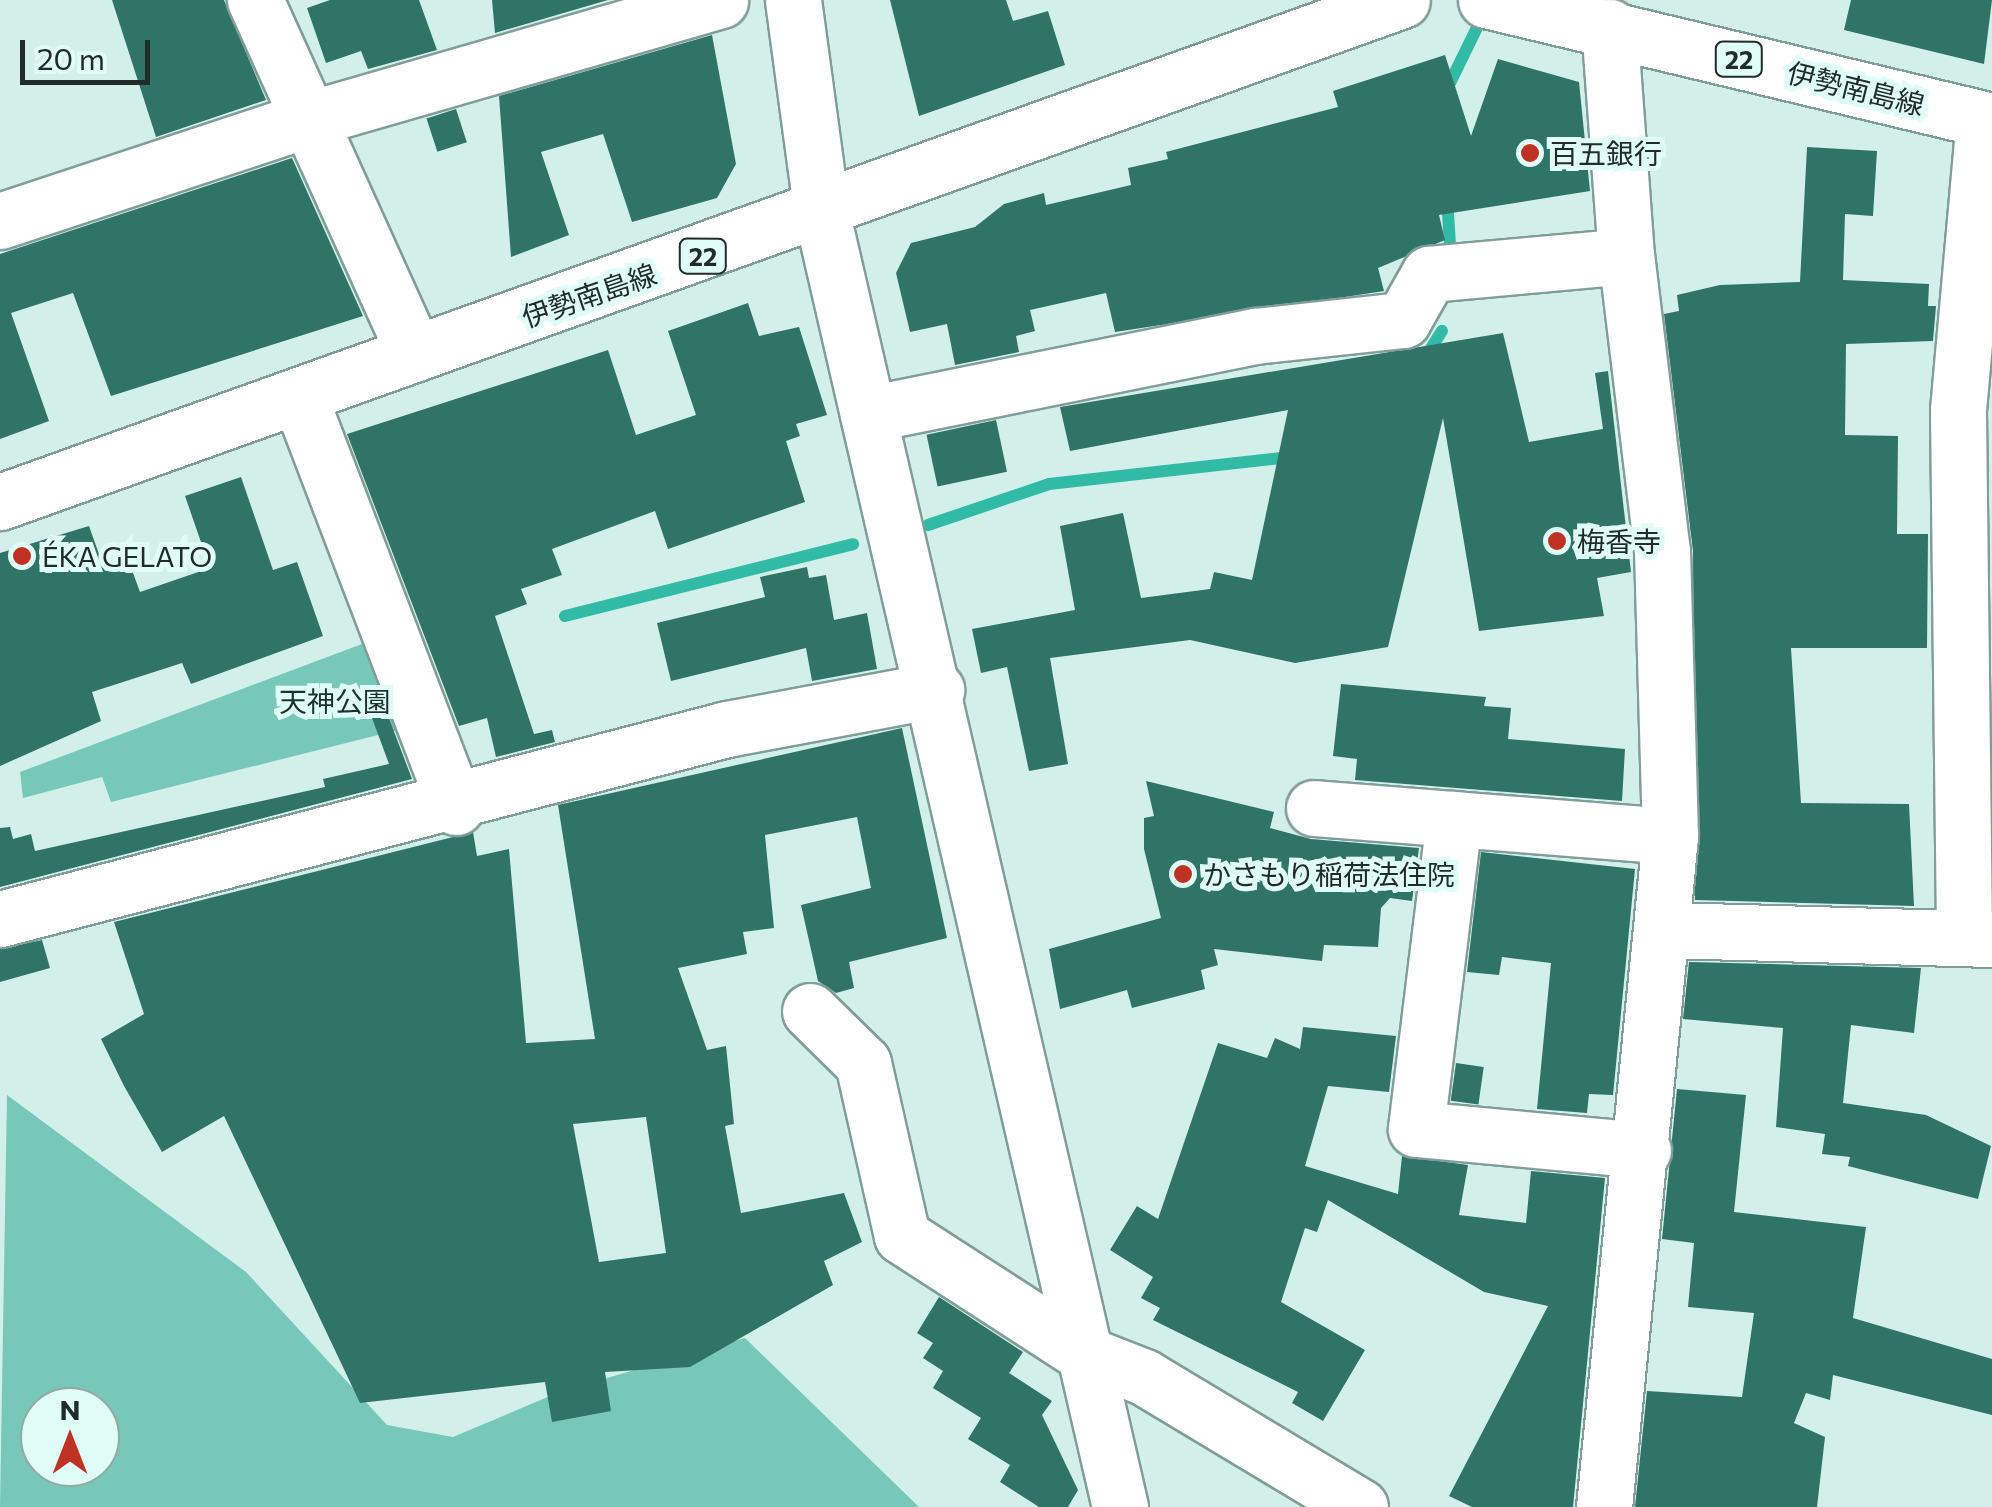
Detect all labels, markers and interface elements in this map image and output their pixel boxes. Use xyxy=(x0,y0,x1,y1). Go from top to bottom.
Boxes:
scale bar xyxy=(25,20,155,82)
text: 20 m xyxy=(37,39,105,76)
road number: 22 xyxy=(1714,39,1764,79)
street label: 伊勢南島線 xyxy=(1784,55,1928,121)
place label: 百五銀行 xyxy=(1550,136,1662,170)
marker: 百五銀行 xyxy=(1519,142,1541,164)
road number: 22 xyxy=(678,236,728,276)
street label: 伊勢南島線 xyxy=(517,256,661,334)
place label: 梅香寺 xyxy=(1577,524,1661,558)
marker: 梅香寺 xyxy=(1546,530,1568,552)
place label: ÉKA GELATO xyxy=(42,539,212,573)
marker: ÉKA GELATO xyxy=(11,545,33,567)
park label: 天神公園 xyxy=(279,684,391,718)
place label: かさもり稲荷法住院 xyxy=(1203,857,1455,891)
marker: かさもり稲荷法住院 xyxy=(1172,863,1194,885)
north arrow xyxy=(20,1387,120,1487)
text: N xyxy=(60,1392,81,1426)

